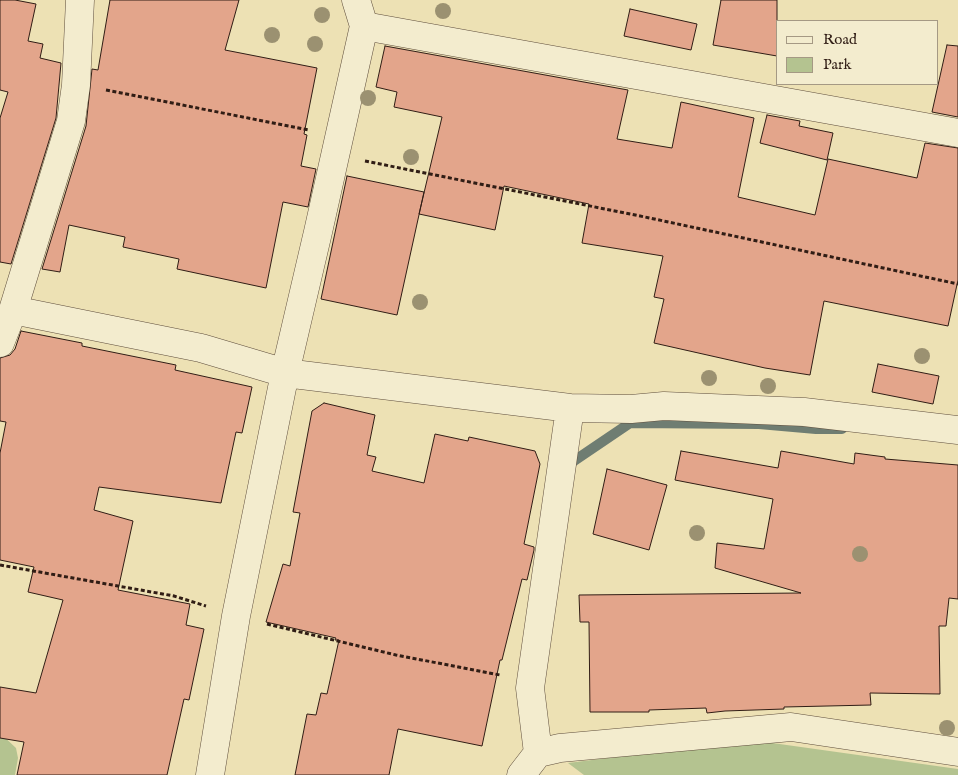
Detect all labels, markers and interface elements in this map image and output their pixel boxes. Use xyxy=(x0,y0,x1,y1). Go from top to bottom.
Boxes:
legend xyxy=(776,20,938,85)
text: Road xyxy=(823,30,857,49)
text: Park xyxy=(823,55,852,74)

